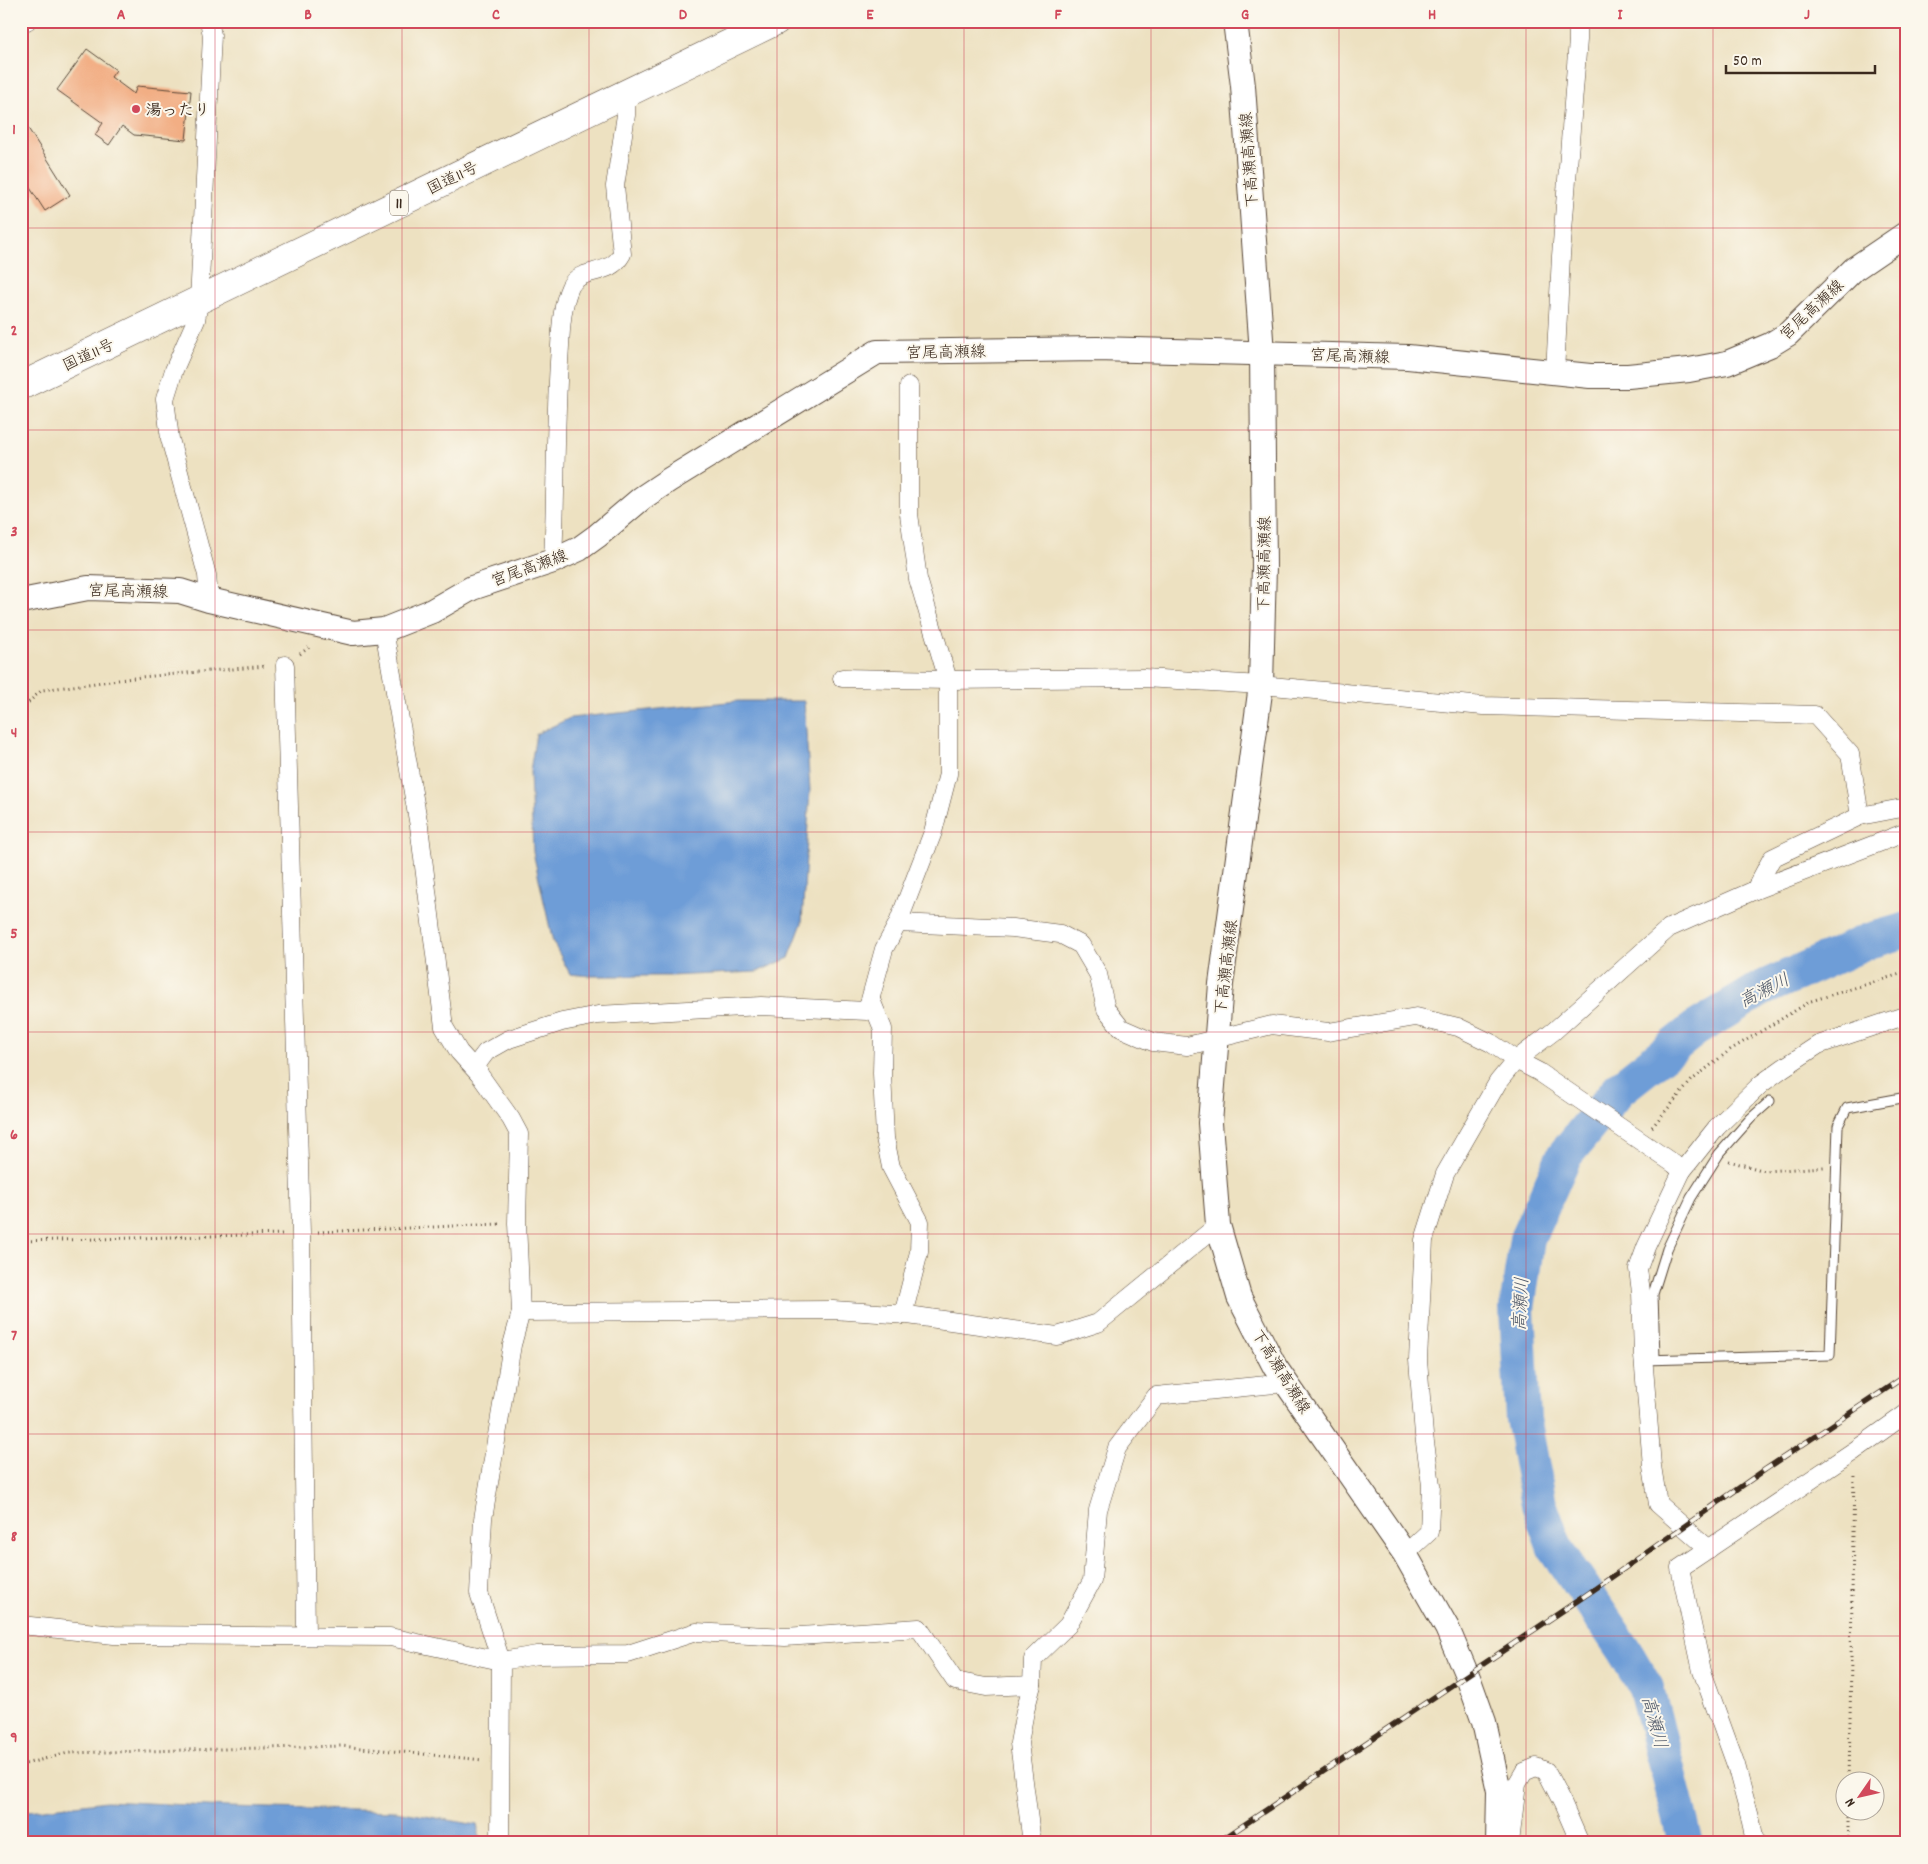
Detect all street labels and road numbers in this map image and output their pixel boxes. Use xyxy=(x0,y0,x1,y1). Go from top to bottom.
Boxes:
street label: 下高瀬高瀬線 xyxy=(1236,111,1265,209)
street label: 国道11号 xyxy=(423,157,483,202)
road number: 11 xyxy=(390,190,408,216)
street label: 宮尾高瀬線 xyxy=(1776,275,1850,347)
street label: 国道11号 xyxy=(59,334,119,378)
street label: 宮尾高瀬線 xyxy=(906,341,986,366)
street label: 宮尾高瀬線 xyxy=(1310,345,1390,370)
street label: 下高瀬高瀬線 xyxy=(1253,516,1278,612)
street label: 宮尾高瀬線 xyxy=(488,545,571,594)
street label: 宮尾高瀬線 xyxy=(88,580,168,605)
street label: 下高瀬高瀬線 xyxy=(1210,918,1245,1016)
street label: 下高瀬高瀬線 xyxy=(1245,1326,1315,1419)

